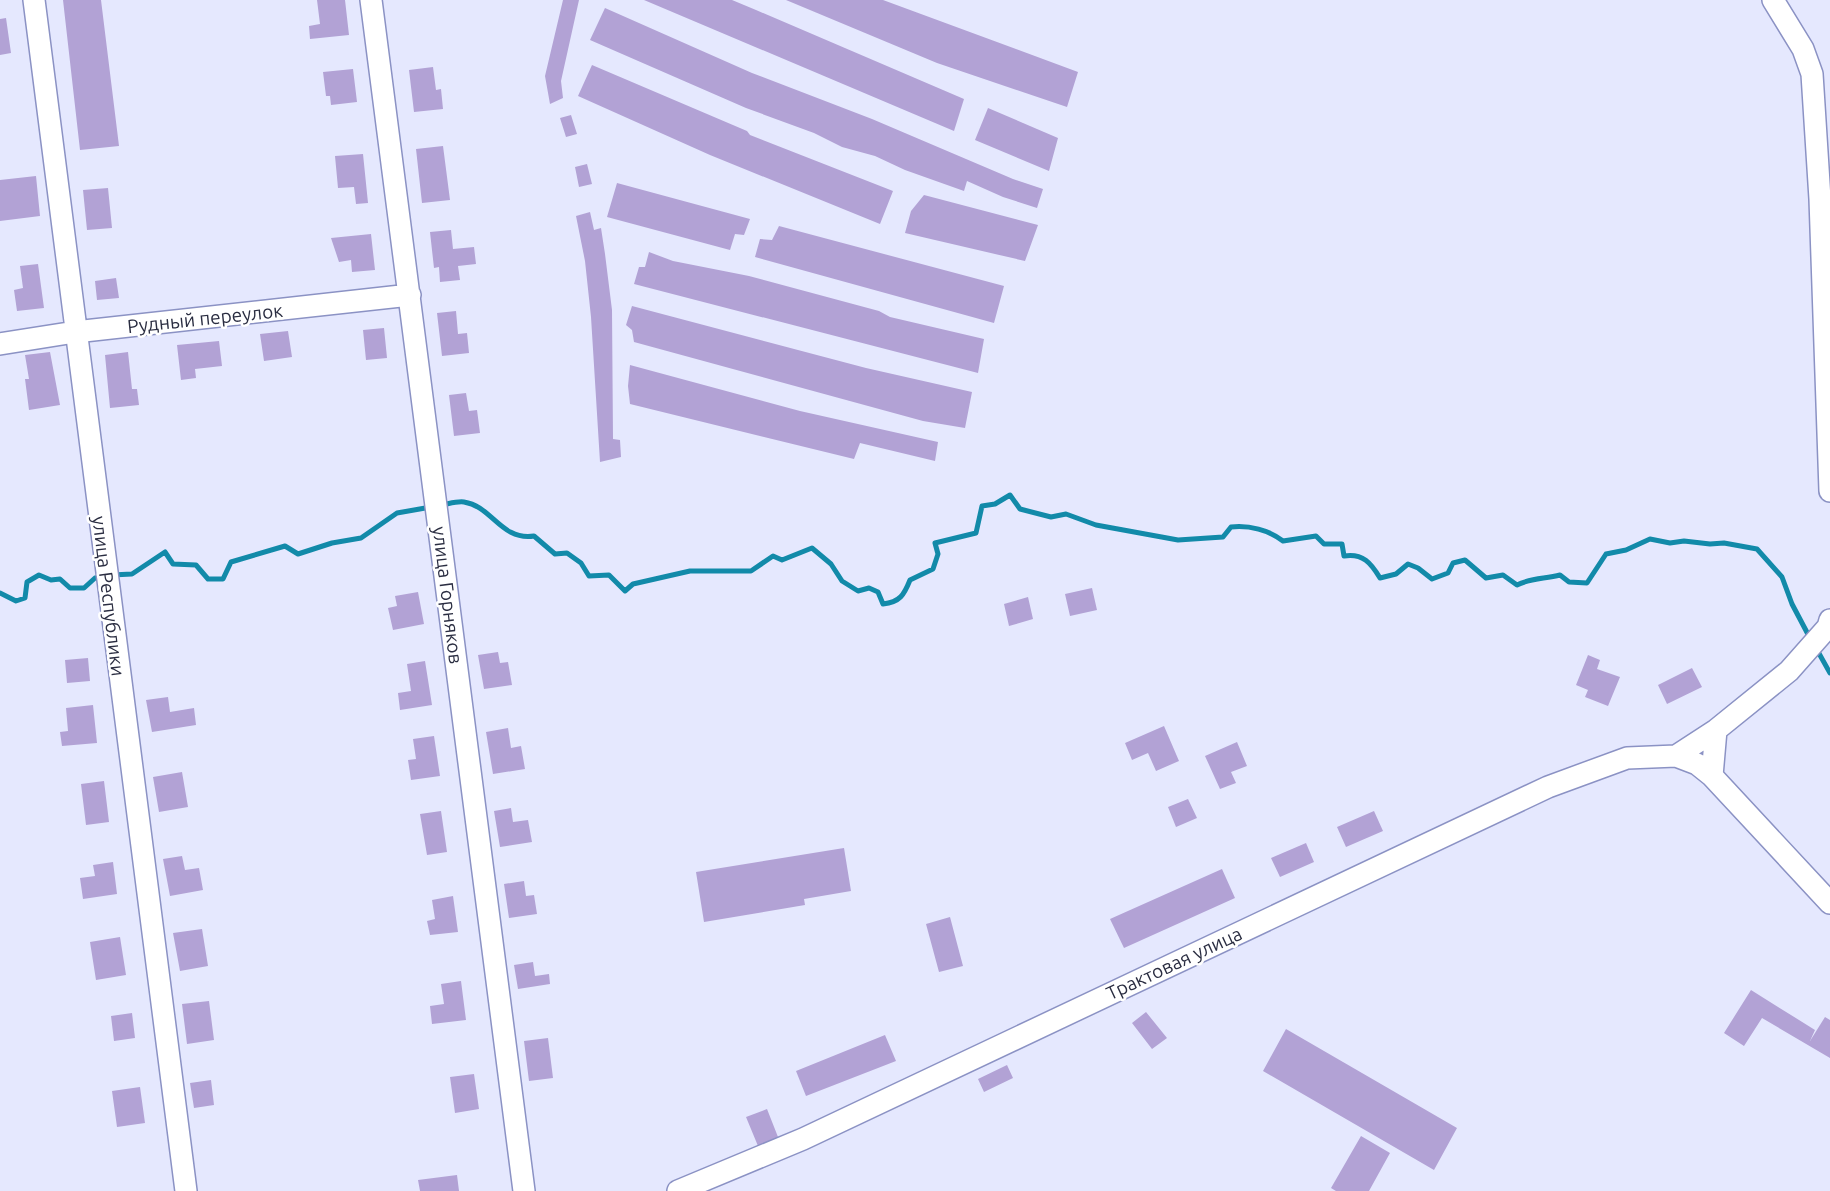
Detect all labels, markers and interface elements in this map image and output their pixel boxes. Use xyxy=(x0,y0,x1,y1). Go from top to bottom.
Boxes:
street label: Рудный переулок xyxy=(126,299,284,337)
street label: улица Республики xyxy=(88,515,130,677)
street label: улица Горняков xyxy=(429,525,467,665)
street label: Трактовая улица xyxy=(1103,922,1245,1004)

